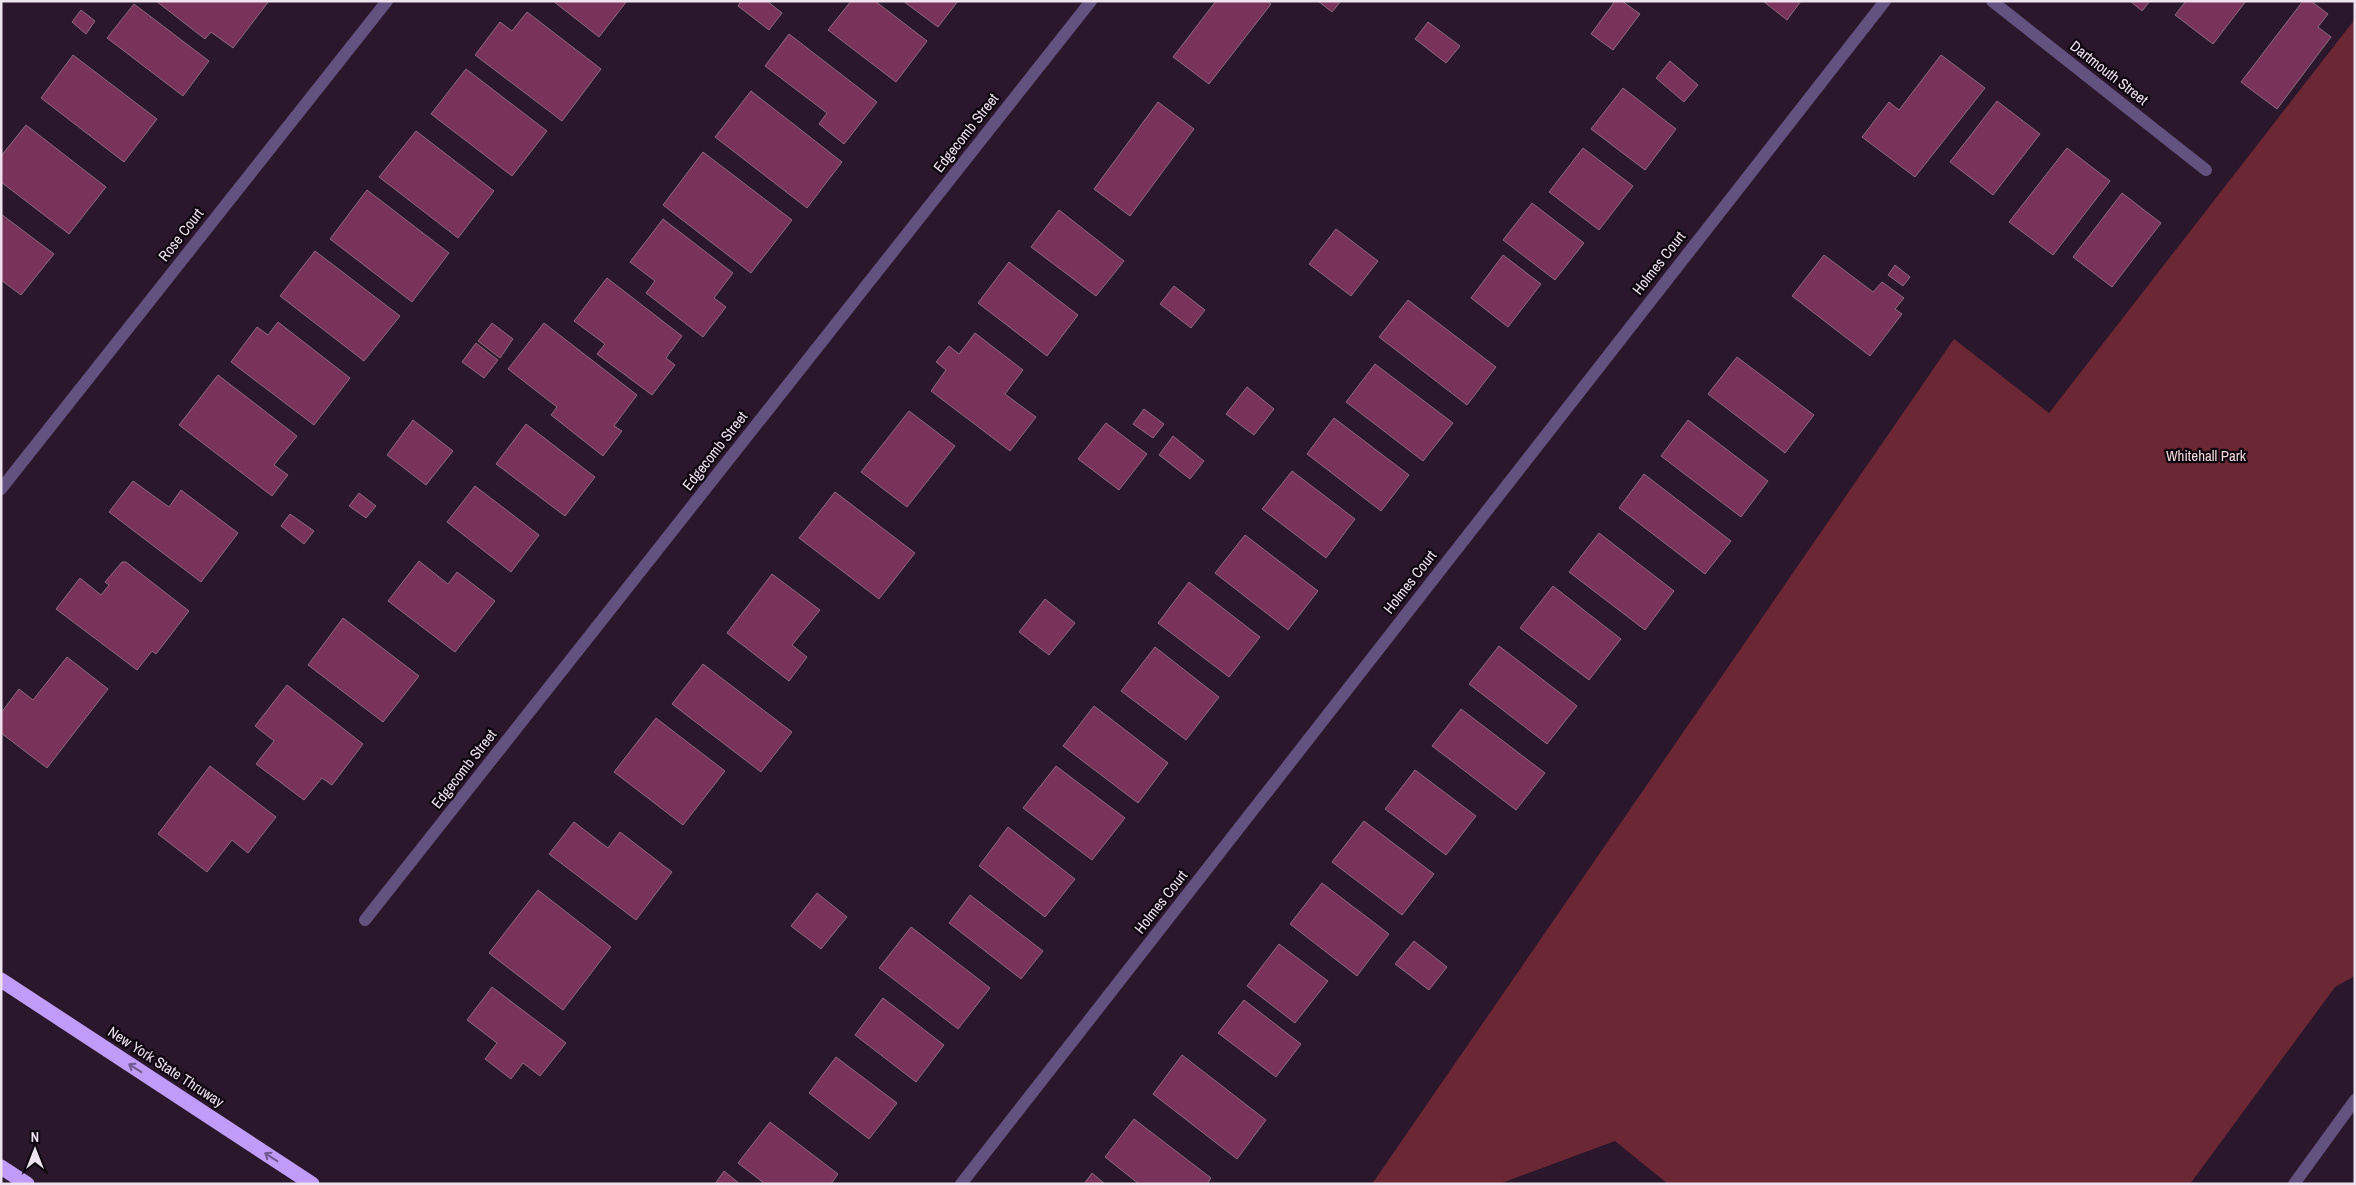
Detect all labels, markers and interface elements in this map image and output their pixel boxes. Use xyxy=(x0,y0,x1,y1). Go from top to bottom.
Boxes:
street label: Dartmouth Street xyxy=(2066,35,2153,110)
street label: Edgecomb Street xyxy=(928,88,1003,177)
street label: Rose Court xyxy=(153,203,208,266)
street label: Holmes Court xyxy=(1627,226,1690,299)
street label: Edgecomb Street xyxy=(677,406,752,495)
park label: Whitehall Park xyxy=(2166,445,2247,466)
street label: Holmes Court xyxy=(1378,545,1441,618)
street label: Edgecomb Street xyxy=(426,724,501,813)
street label: Holmes Court xyxy=(1129,865,1192,938)
street label: New York State Thruway xyxy=(104,1021,229,1113)
one-way arrow xyxy=(129,1063,143,1073)
north arrow xyxy=(10,1125,60,1175)
text: N xyxy=(31,1128,39,1146)
one-way arrow xyxy=(265,1152,279,1162)

